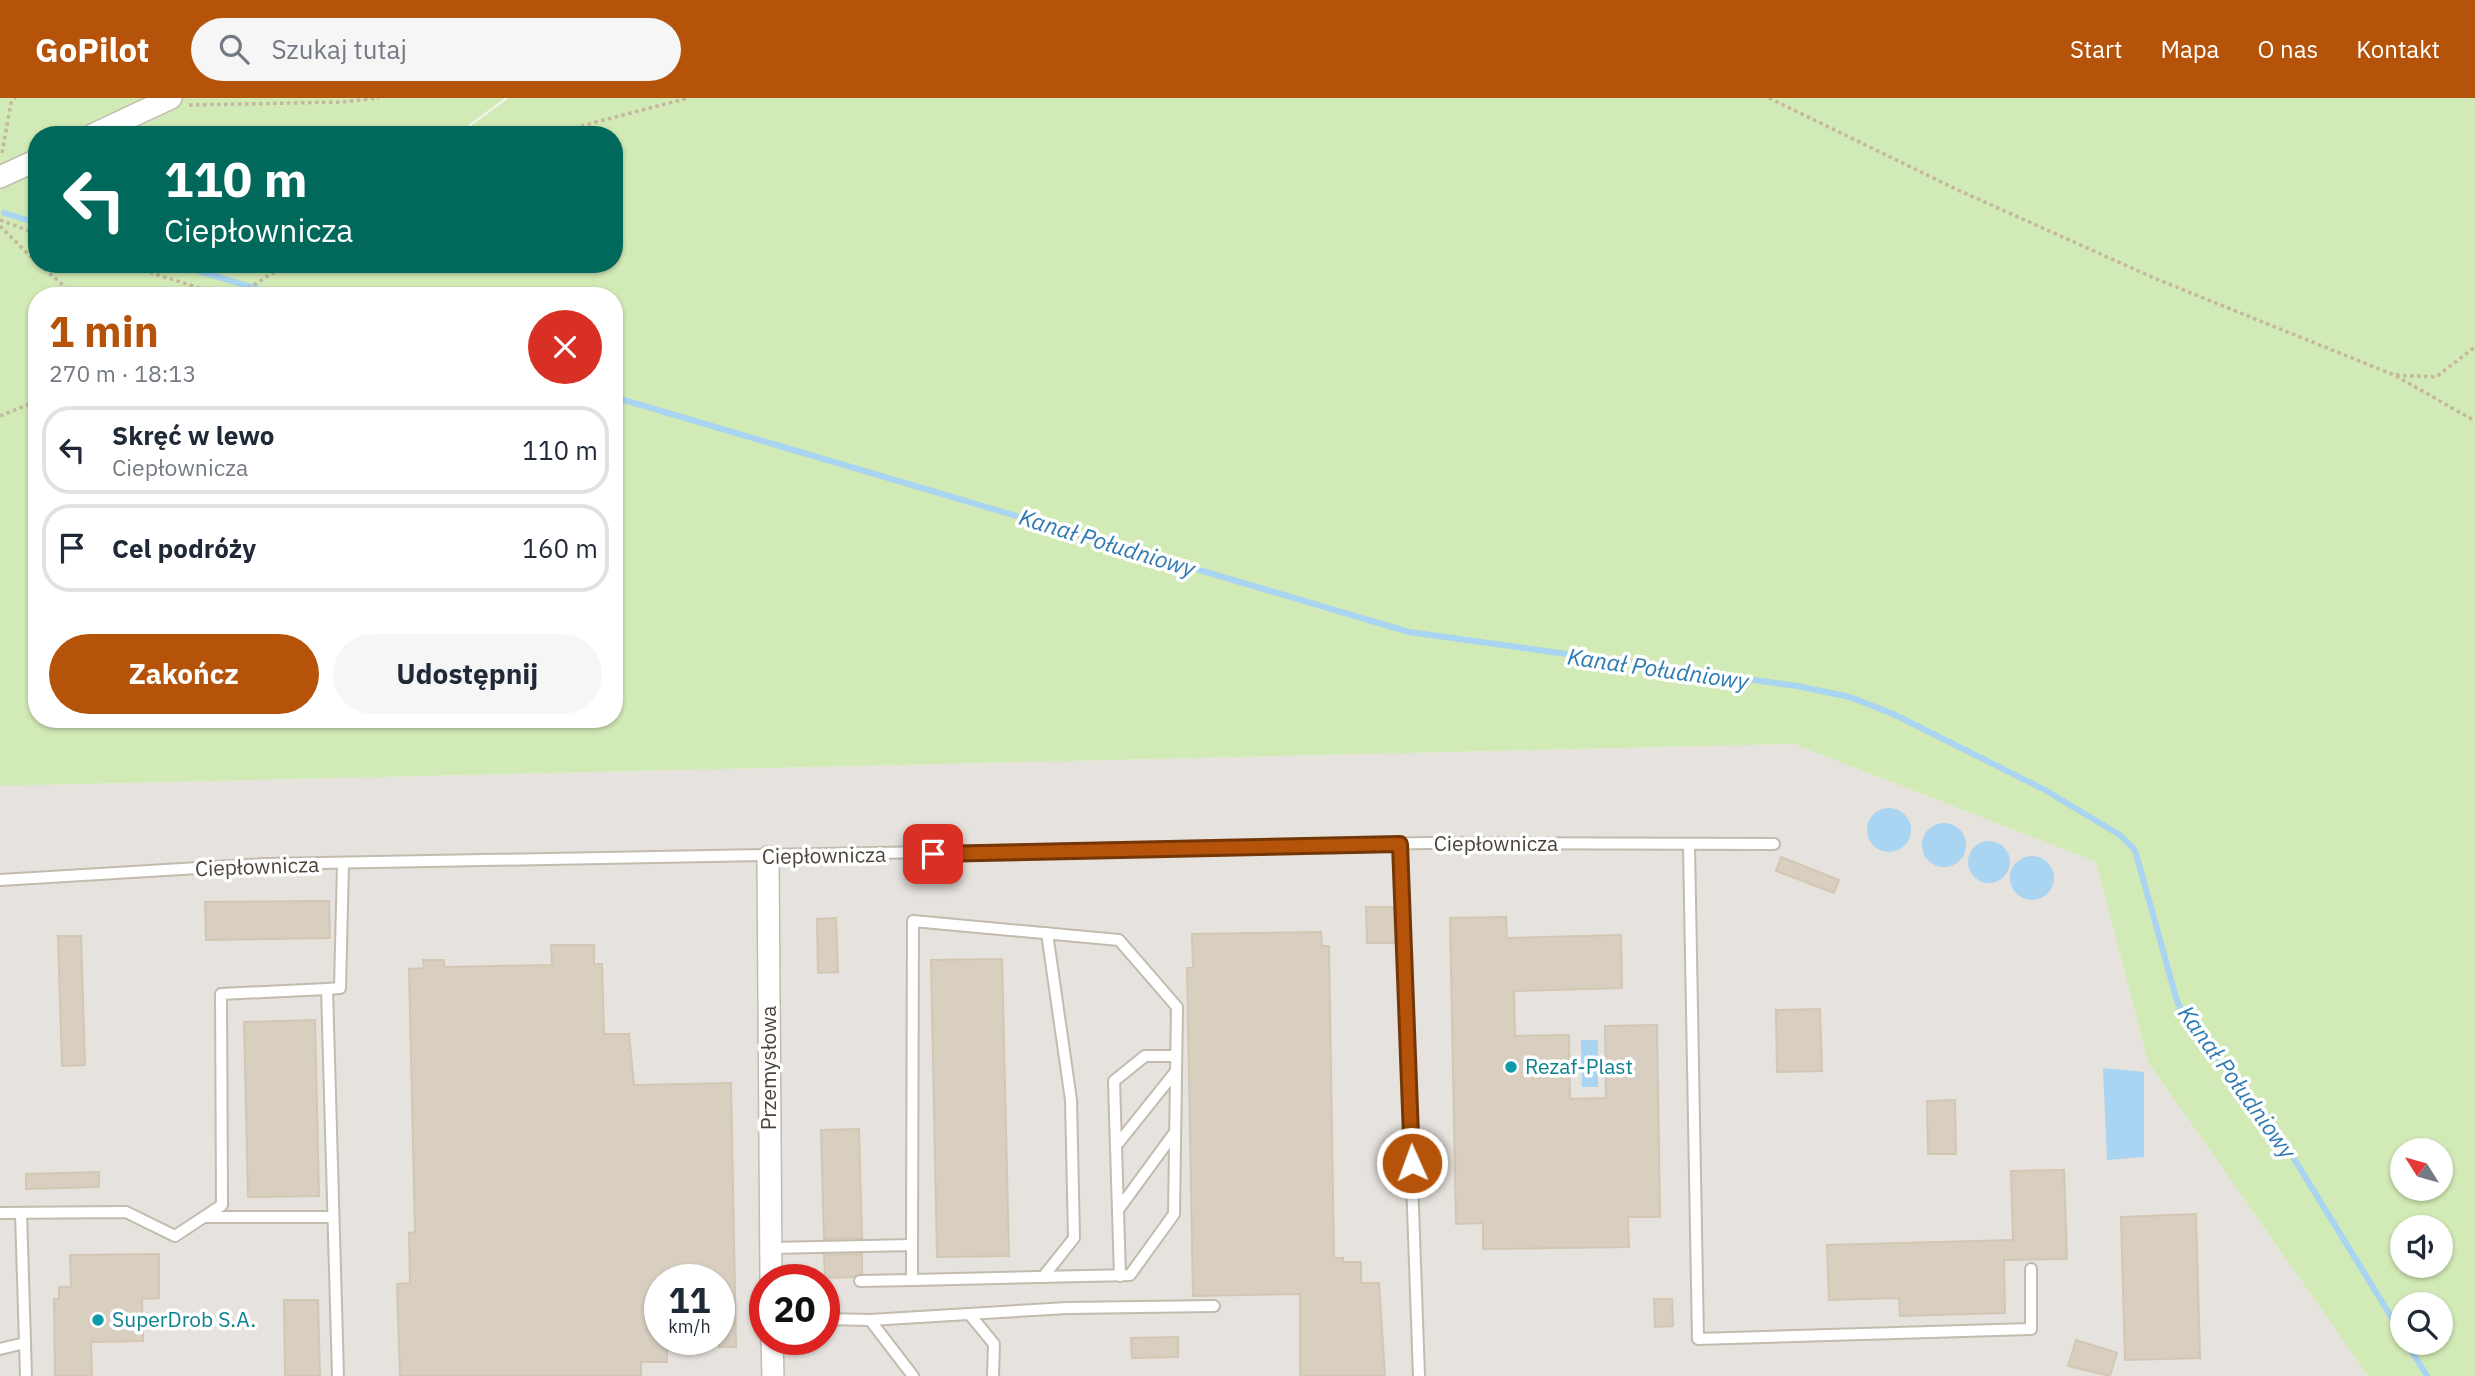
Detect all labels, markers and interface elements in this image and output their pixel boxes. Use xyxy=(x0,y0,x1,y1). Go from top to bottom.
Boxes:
search box xyxy=(191,18,681,81)
text: GoPilot xyxy=(35,28,149,71)
icon: search xyxy=(215,30,253,68)
text: Szukaj tutaj xyxy=(271,32,407,66)
text: Start xyxy=(2070,33,2122,65)
text: Mapa xyxy=(2160,33,2219,65)
text: O nas xyxy=(2257,33,2318,65)
text: Kontakt xyxy=(2356,33,2440,65)
text: 110 m xyxy=(164,147,308,210)
icon: left xyxy=(49,154,140,245)
text: Ciepłownicza xyxy=(164,209,353,251)
text: 1 min xyxy=(49,304,159,359)
button: close xyxy=(528,310,602,384)
text: 270 m · 18:13 xyxy=(49,358,196,388)
text: Skręć w lewo xyxy=(112,418,274,452)
icon: left xyxy=(53,431,91,469)
text: 110 m xyxy=(522,433,598,467)
text: Ciepłownicza xyxy=(112,452,248,482)
water label: Kanał Południowy xyxy=(1016,501,1200,583)
icon: arrive xyxy=(53,529,91,567)
text: Cel podróży xyxy=(112,531,256,565)
text: 160 m xyxy=(522,531,598,565)
button: Zakończ xyxy=(49,634,319,714)
button: Udostępnij xyxy=(333,634,602,714)
water label: Kanał Południowy xyxy=(1566,640,1751,696)
pin xyxy=(903,824,963,884)
street label: Ciepłownicza xyxy=(1434,829,1558,857)
icon: arrive xyxy=(914,835,952,873)
street label: Ciepłownicza xyxy=(762,840,886,870)
street label: Ciepłownicza xyxy=(194,850,320,882)
water label: Kanał Południowy xyxy=(2172,999,2304,1165)
street label: Przemysłowa xyxy=(754,1006,782,1130)
place label: Rezaf-Plast xyxy=(1525,1052,1633,1080)
marker: Rezaf-Plast xyxy=(1503,1059,1519,1075)
position arrow xyxy=(1375,1126,1449,1200)
north arrow xyxy=(2390,1138,2454,1200)
map controls xyxy=(2390,1138,2453,1355)
button: sound xyxy=(2390,1215,2453,1278)
speed limit sign: 20 xyxy=(749,1264,840,1355)
text: 11 xyxy=(668,1277,711,1323)
button: search xyxy=(2390,1292,2453,1355)
place label: SuperDrob S.A. xyxy=(112,1305,256,1333)
marker: SuperDrob S.A. xyxy=(90,1312,106,1328)
text: km/h xyxy=(668,1315,711,1338)

